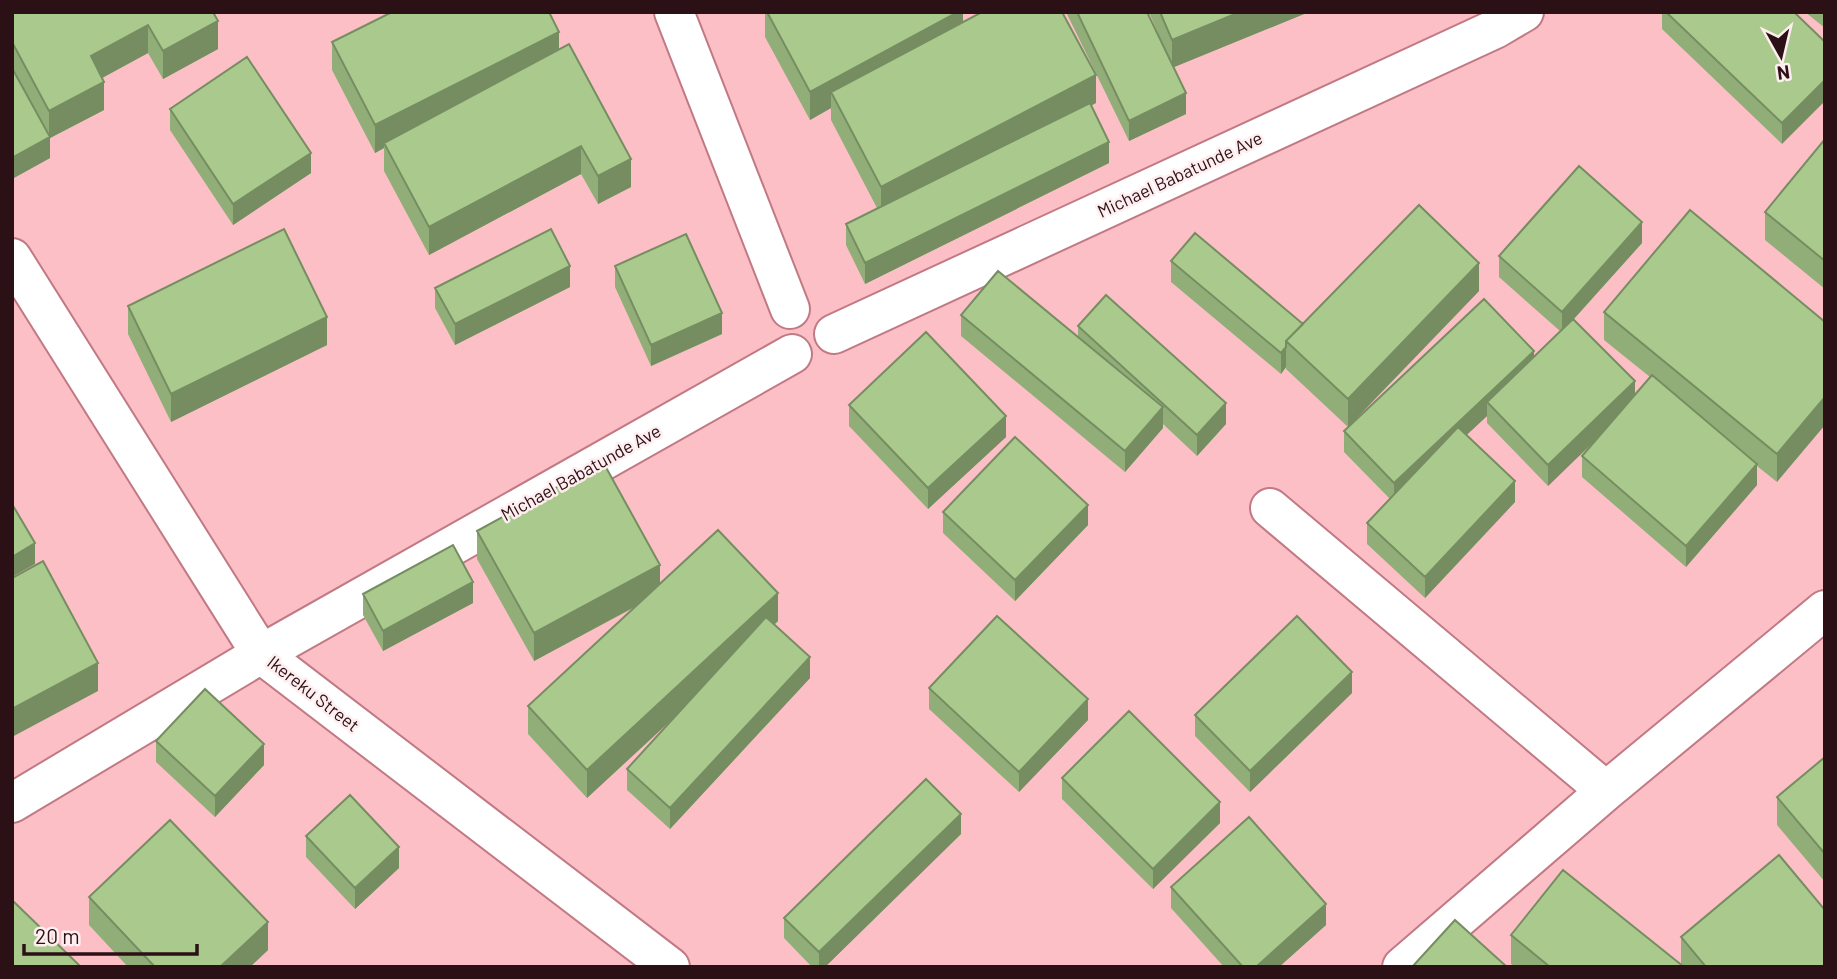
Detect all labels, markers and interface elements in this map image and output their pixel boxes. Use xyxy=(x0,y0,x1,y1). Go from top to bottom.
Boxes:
north arrow xyxy=(1746,21,1816,91)
text: N xyxy=(1776,61,1791,86)
street label: Michael Babatunde Ave xyxy=(1094,126,1266,222)
street label: Michael Babatunde Ave xyxy=(497,419,664,525)
street label: Ikereku Street xyxy=(263,651,364,736)
scale bar xyxy=(24,912,198,956)
text: 20 m xyxy=(35,923,80,948)

